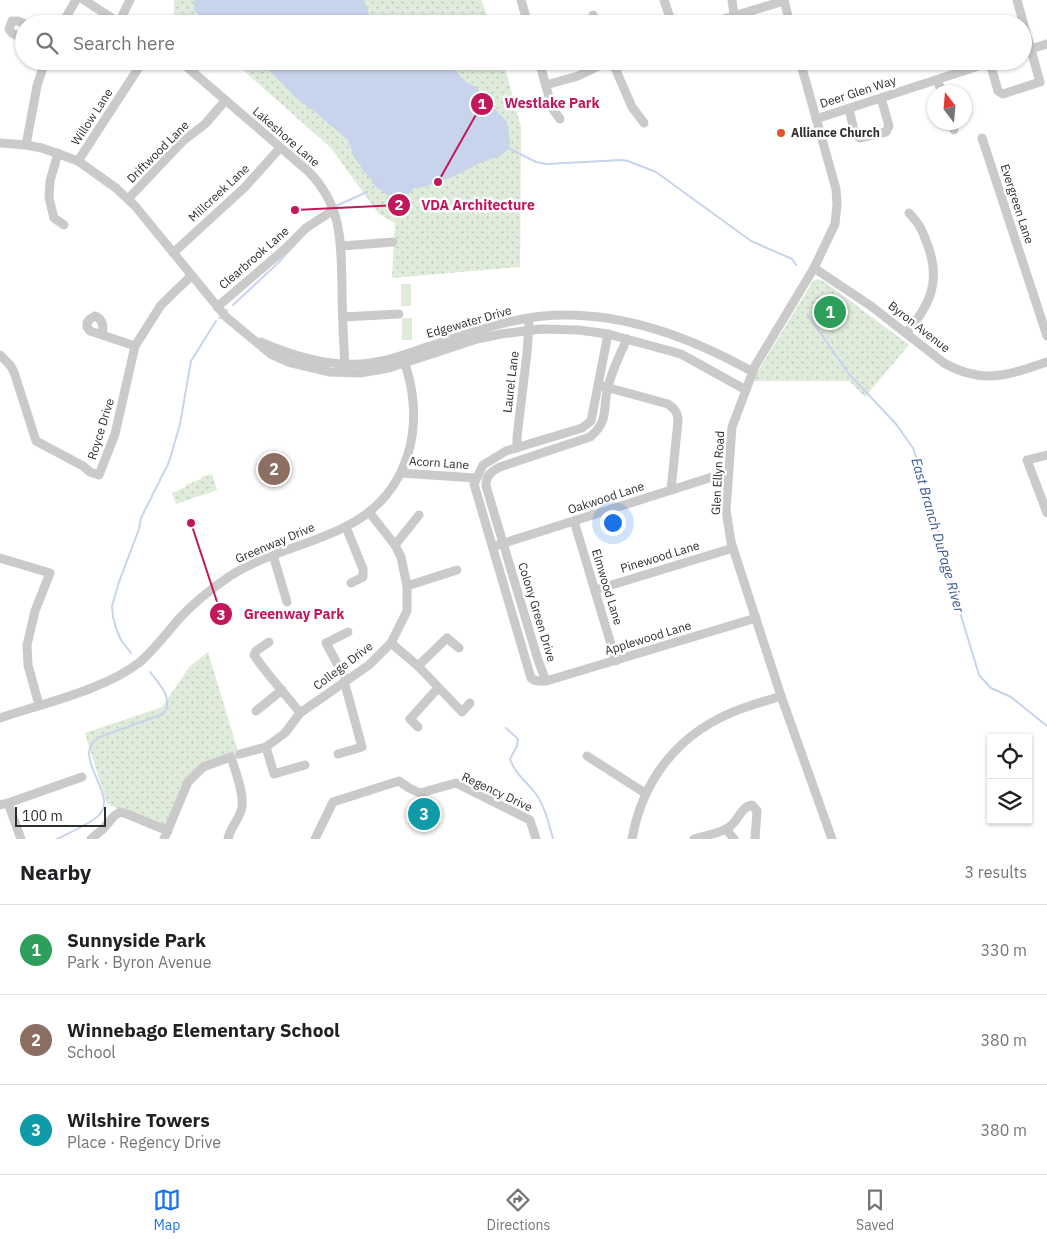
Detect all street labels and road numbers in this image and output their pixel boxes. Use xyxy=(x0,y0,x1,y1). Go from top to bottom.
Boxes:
street label: Deer Glen Way xyxy=(818,72,898,111)
street label: Willow Lane xyxy=(68,85,116,148)
street label: Lakeshore Lane xyxy=(250,103,323,170)
street label: Driftwood Lane xyxy=(123,117,192,186)
street label: Millcreek Lane xyxy=(185,160,252,225)
street label: Evergreen Lane xyxy=(998,162,1038,246)
street label: Clearbrook Lane xyxy=(216,223,292,292)
street label: Byron Avenue xyxy=(885,298,954,356)
street label: Edgewater Drive xyxy=(424,302,514,341)
street label: Laurel Lane xyxy=(499,350,522,414)
street label: Royce Drive xyxy=(84,396,117,461)
street label: Glen Ellyn Road xyxy=(708,430,727,516)
street label: Acorn Lane xyxy=(408,453,470,472)
street label: Oakwood Lane xyxy=(566,478,646,517)
street label: Greenway Drive xyxy=(233,519,317,566)
street label: Pinewood Lane xyxy=(619,537,702,576)
street label: Elmwood Lane xyxy=(589,547,626,627)
street label: Colony Green Drive xyxy=(515,560,560,664)
street label: Applewood Lane xyxy=(603,617,693,658)
street label: College Drive xyxy=(310,638,376,693)
street label: Regency Drive xyxy=(459,769,535,815)

